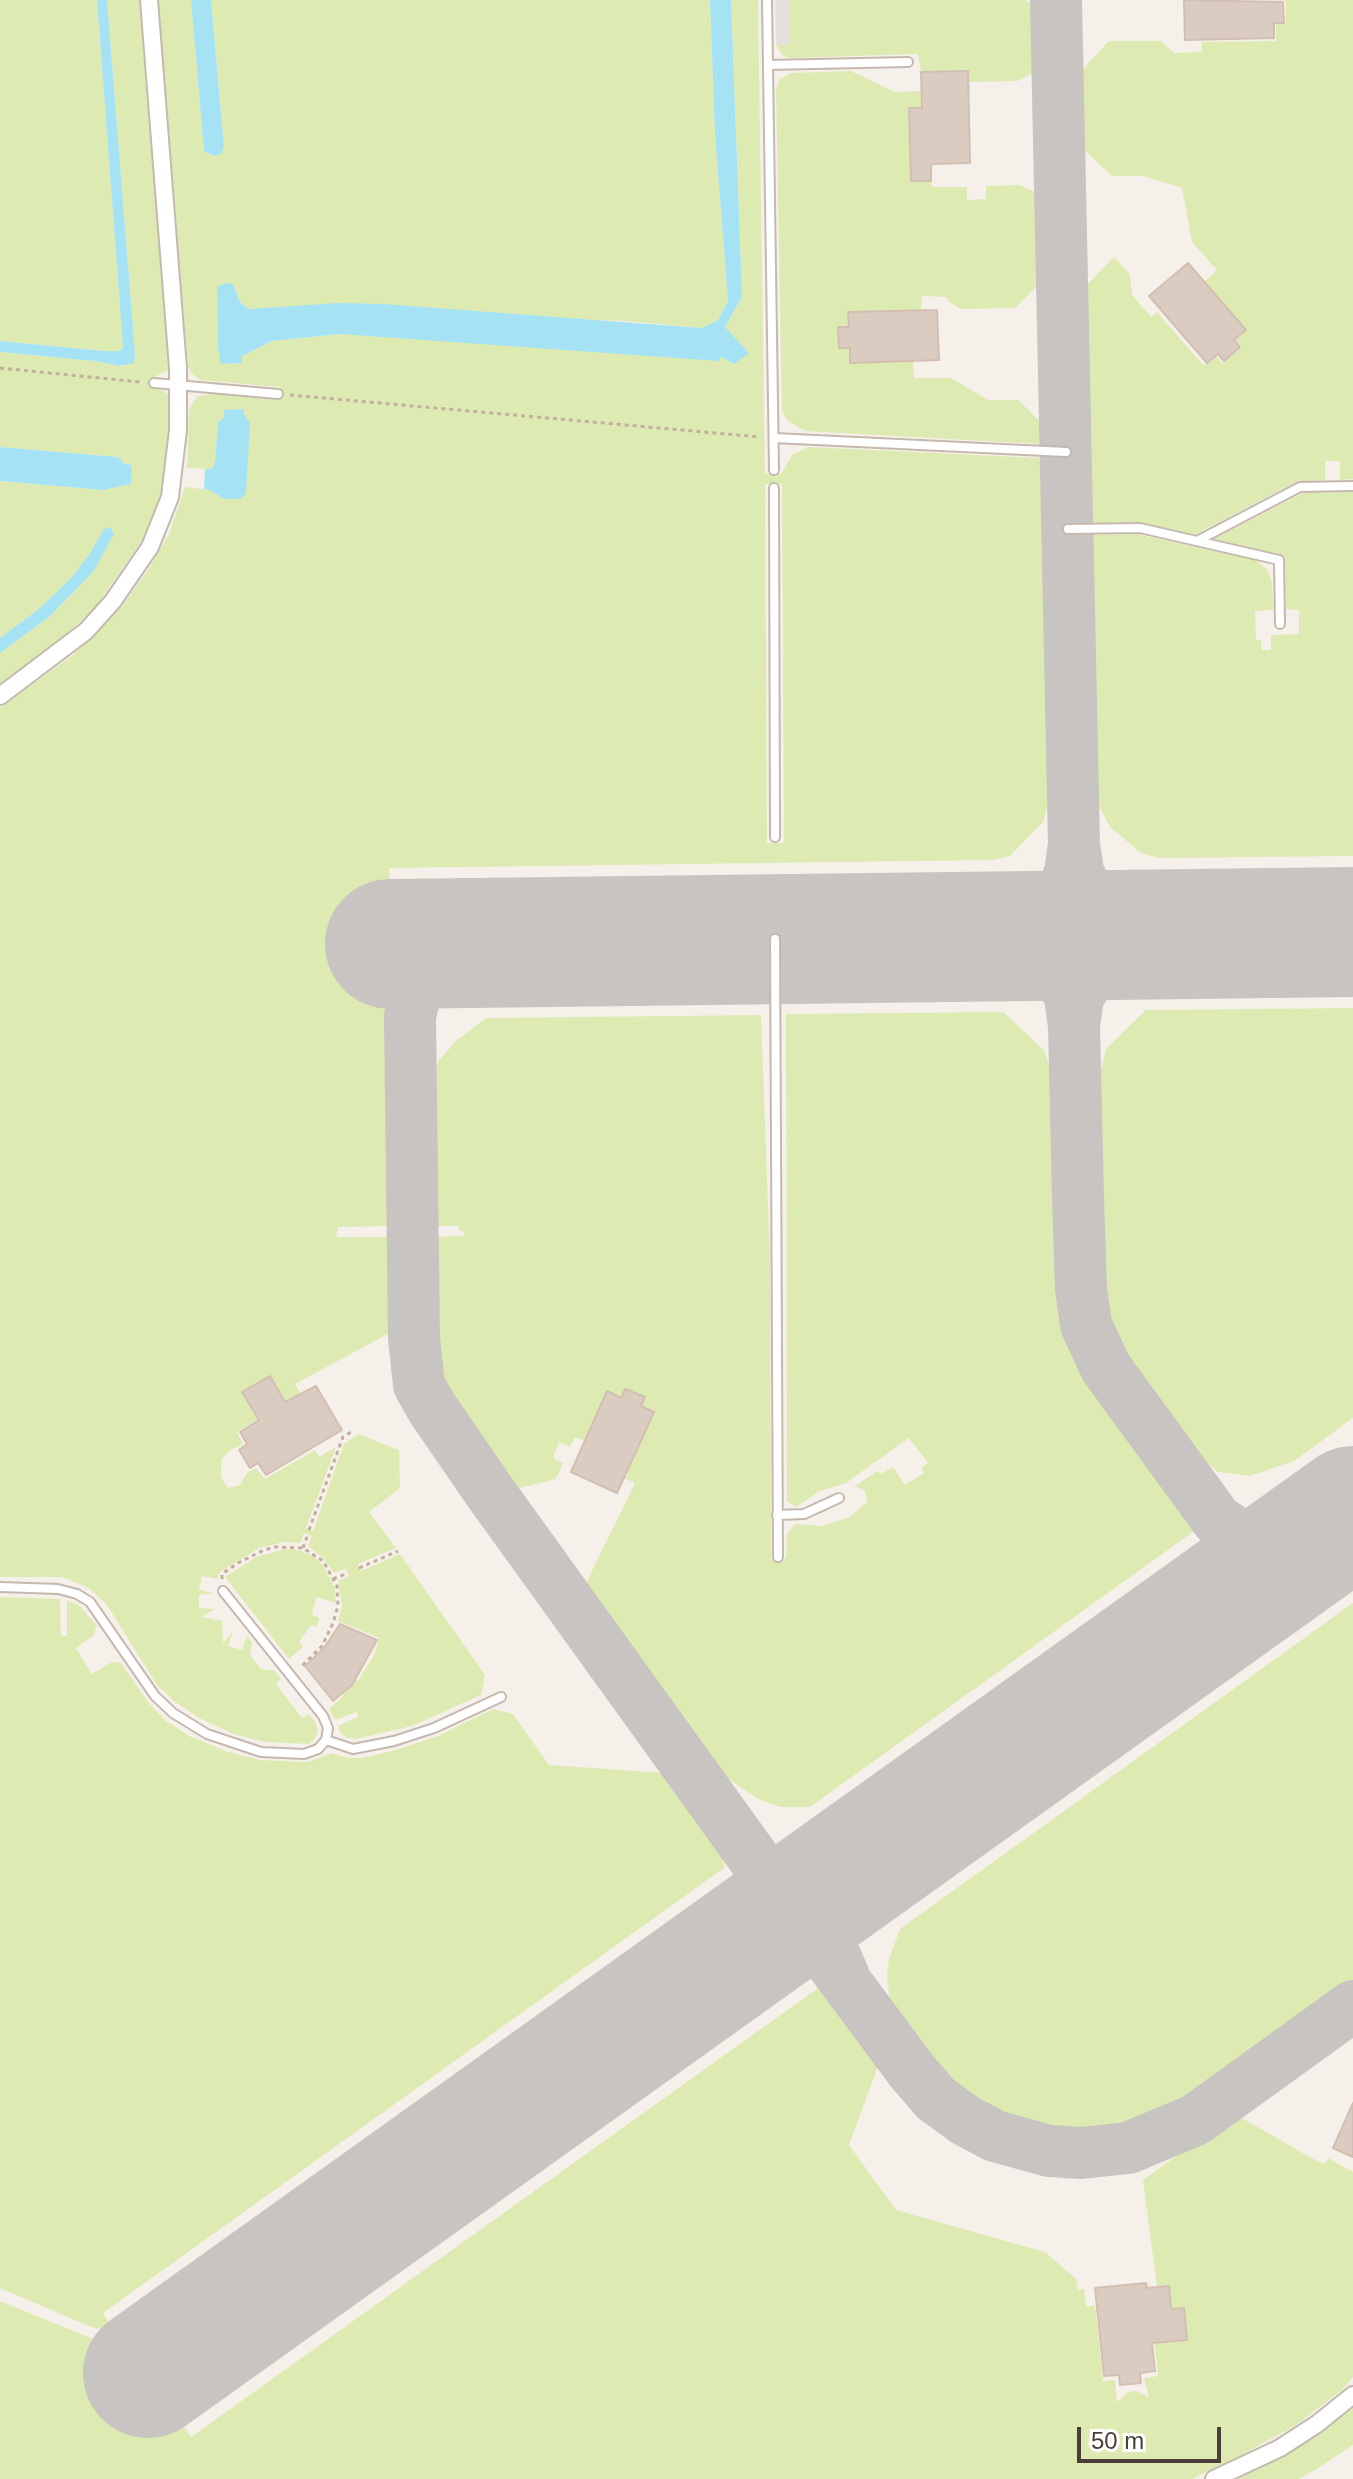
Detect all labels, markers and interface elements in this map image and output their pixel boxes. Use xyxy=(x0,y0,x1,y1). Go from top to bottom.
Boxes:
scale bar xyxy=(1081,2411,1225,2461)
text: 50 m xyxy=(1091,2427,1144,2454)

